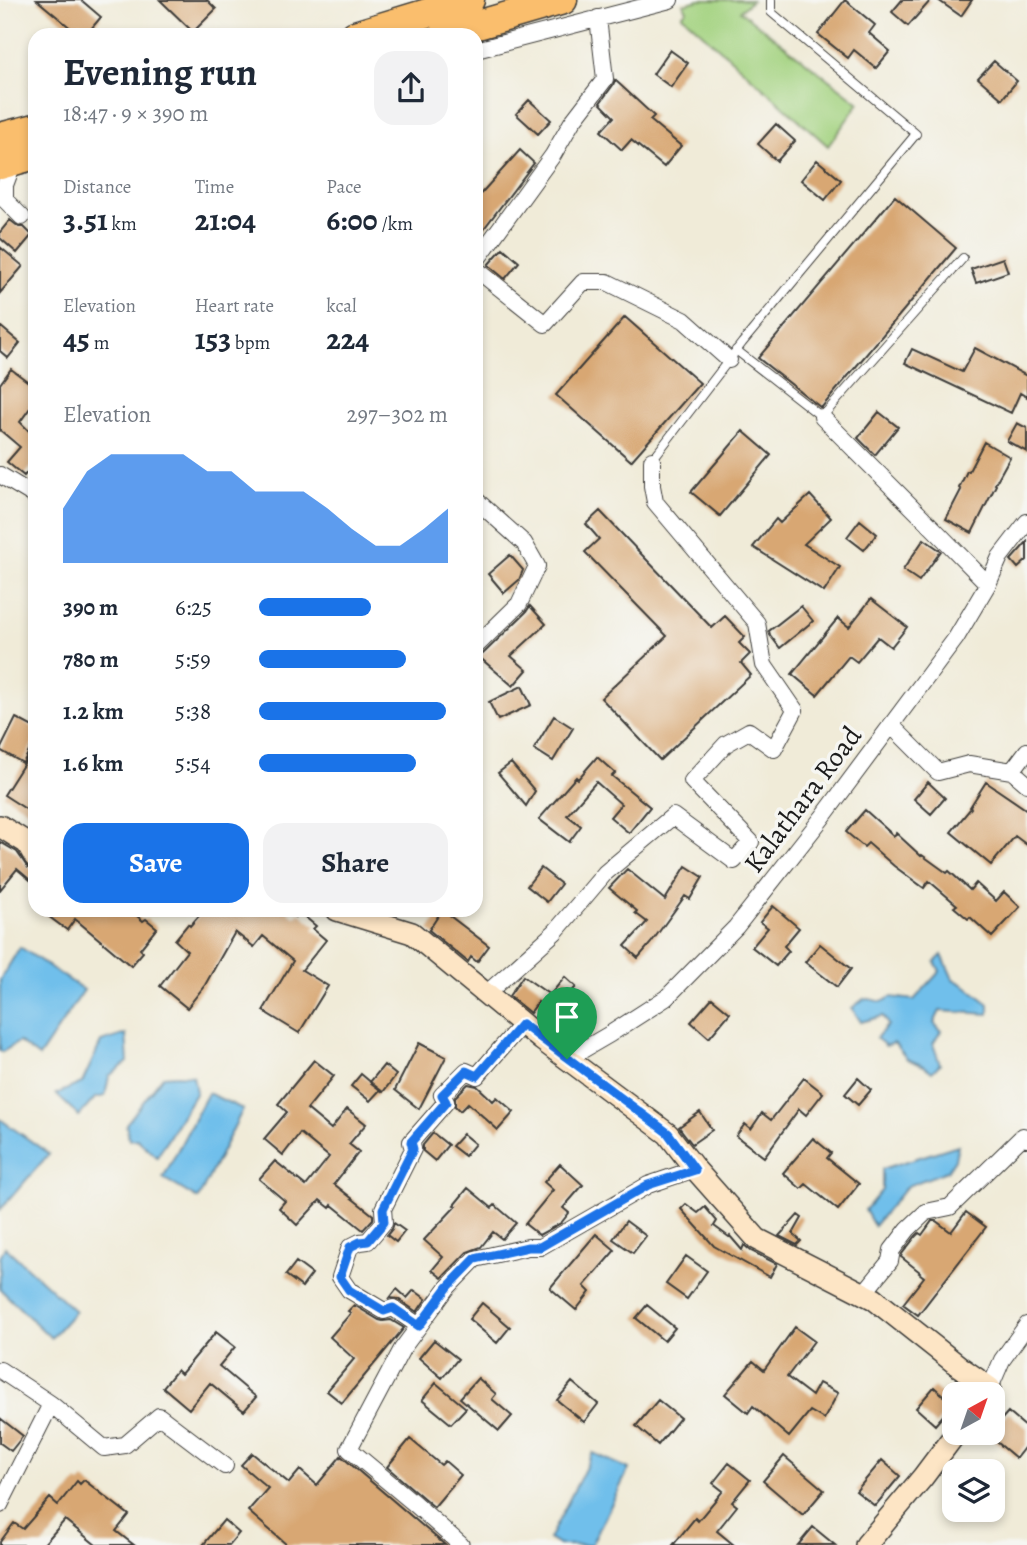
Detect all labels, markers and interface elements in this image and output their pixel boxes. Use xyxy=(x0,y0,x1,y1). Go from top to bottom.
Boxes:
text: Evening run xyxy=(63,46,257,98)
button: share xyxy=(374,51,448,125)
text: 18:47 · 9 × 390 m xyxy=(63,98,208,129)
text: Distance xyxy=(63,174,131,200)
text: Time xyxy=(195,174,234,200)
text: Pace xyxy=(326,174,362,200)
text: 3.51 xyxy=(63,200,108,240)
text: 21:04 xyxy=(195,200,256,240)
text: 6:00 xyxy=(326,200,378,240)
text: km xyxy=(108,211,137,237)
text: /km xyxy=(378,211,413,237)
text: Elevation xyxy=(63,293,136,319)
text: Heart rate xyxy=(195,293,274,319)
text: kcal xyxy=(326,293,357,319)
text: 45 xyxy=(63,319,90,359)
text: 153 xyxy=(195,319,231,359)
text: 224 xyxy=(326,319,369,359)
text: m xyxy=(90,330,110,356)
text: bpm xyxy=(231,330,270,356)
text: Elevation xyxy=(63,399,151,430)
text: 297–302 m xyxy=(347,399,448,430)
text: 390 m xyxy=(63,592,118,623)
text: 6:25 xyxy=(175,592,212,623)
text: 780 m xyxy=(63,644,119,675)
text: 5:59 xyxy=(175,644,211,675)
text: 1.2 km xyxy=(63,696,124,727)
text: 5:38 xyxy=(175,696,211,727)
street label: Kalathara Road xyxy=(735,718,871,881)
text: 1.6 km xyxy=(63,748,123,779)
text: 5:54 xyxy=(175,748,211,779)
button: Save xyxy=(63,823,249,903)
button: Share xyxy=(263,823,448,903)
pin xyxy=(537,987,597,1059)
icon: arrive xyxy=(548,998,586,1036)
north arrow xyxy=(942,1382,1004,1446)
map controls xyxy=(942,1382,1005,1522)
button: layers xyxy=(942,1459,1005,1522)

